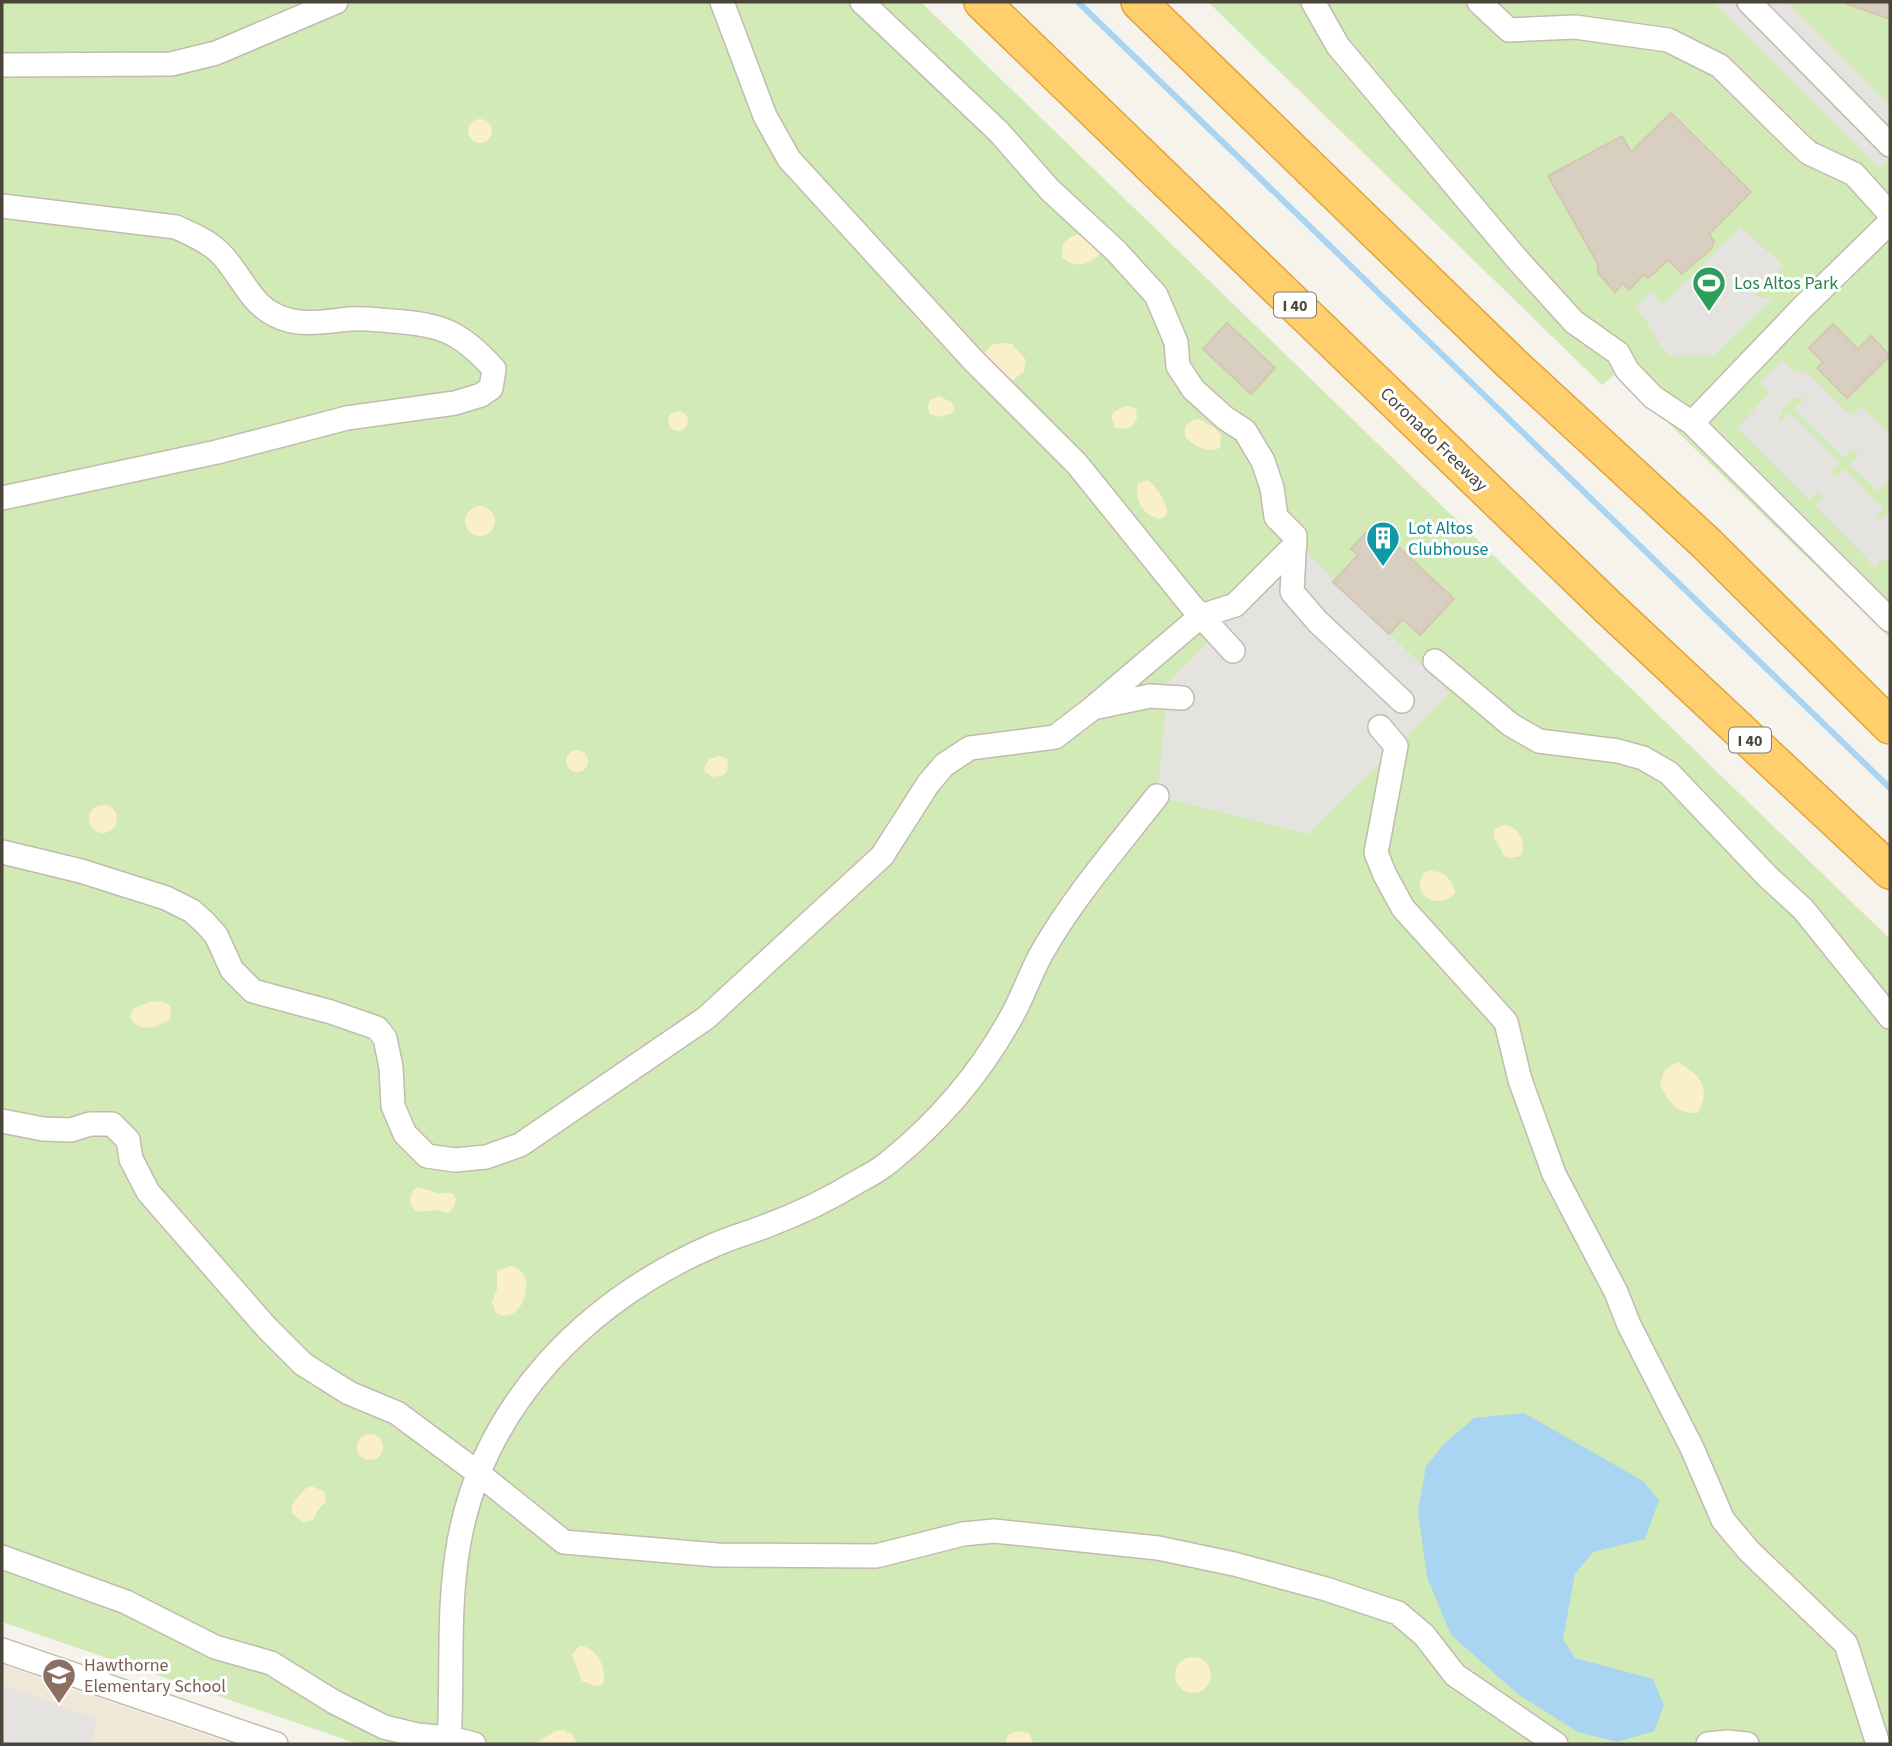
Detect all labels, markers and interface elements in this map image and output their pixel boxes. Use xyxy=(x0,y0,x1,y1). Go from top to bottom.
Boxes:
sports icon: Los Altos Park xyxy=(1690,264,1728,313)
place label: Los Altos Park xyxy=(1734,271,1838,296)
road number: I 40 xyxy=(1274,292,1316,318)
street label: Coronado Freeway xyxy=(1374,381,1493,498)
place label: Lot Altos Clubhouse xyxy=(1408,516,1488,562)
building icon: Lot Altos Clubhouse xyxy=(1364,519,1402,568)
road number: I 40 xyxy=(1729,727,1771,752)
place label: Hawthorne Elementary School xyxy=(84,1653,226,1699)
school or university icon: Hawthorne Elementary School xyxy=(40,1656,78,1705)

